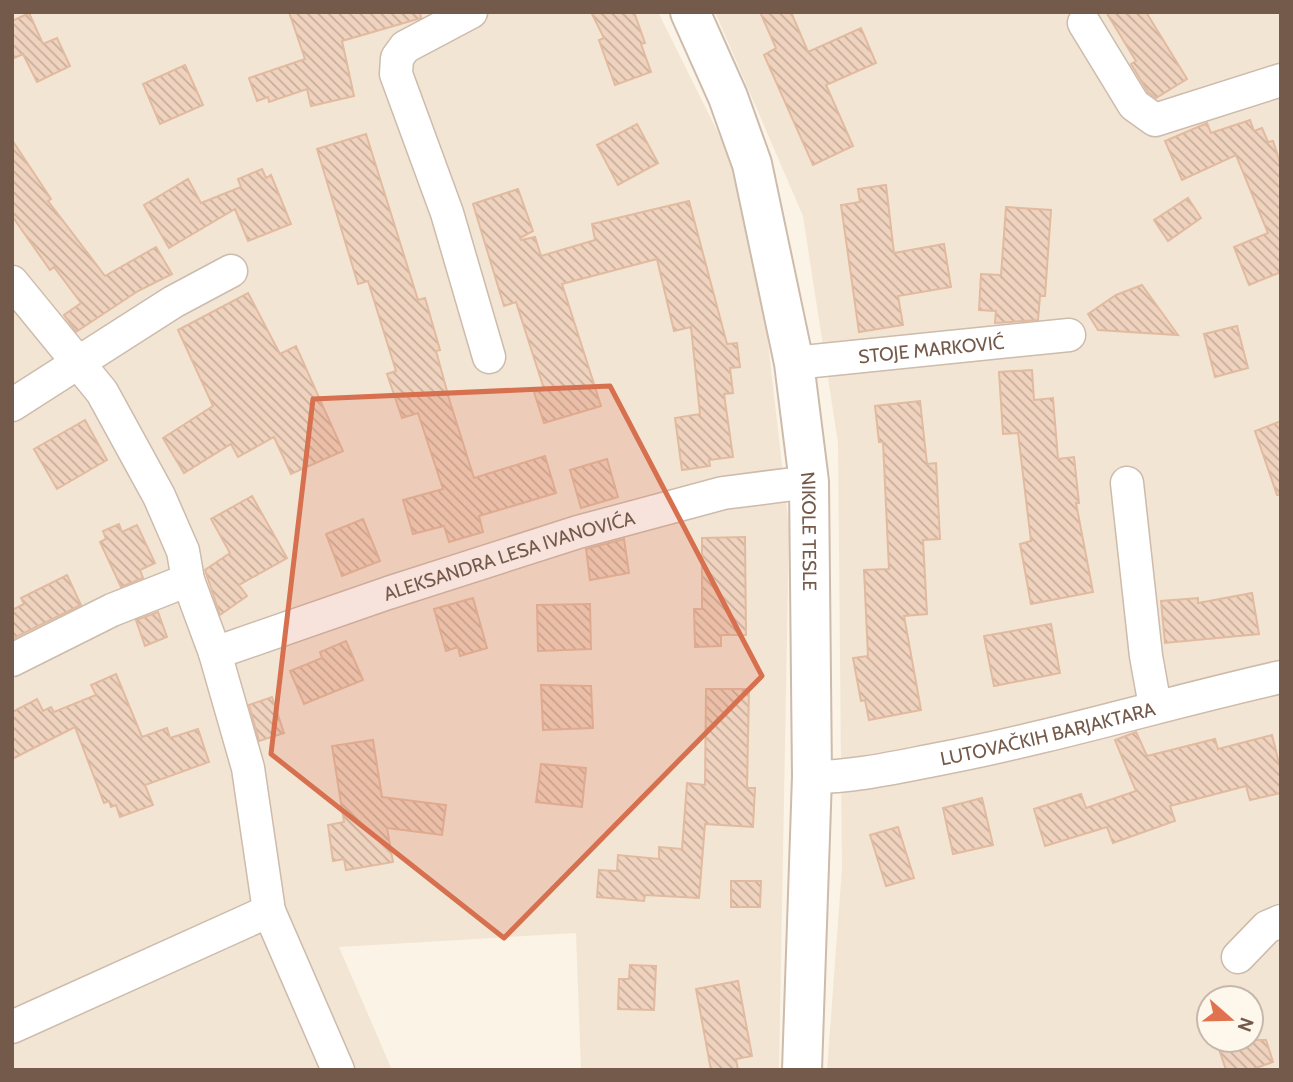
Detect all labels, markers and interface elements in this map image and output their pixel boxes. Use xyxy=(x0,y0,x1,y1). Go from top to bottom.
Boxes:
street label: STOJE MARKOVIĆ xyxy=(857,329,1006,368)
street label: NIKOLE TESLE xyxy=(796,470,822,591)
street label: ALEKSANDRA LESA IVANOVIĆA xyxy=(381,506,638,605)
street label: LUTOVAČKIH BARJAKTARA xyxy=(938,697,1158,770)
north arrow xyxy=(1195,984,1265,1054)
text: N xyxy=(1232,1014,1259,1035)

